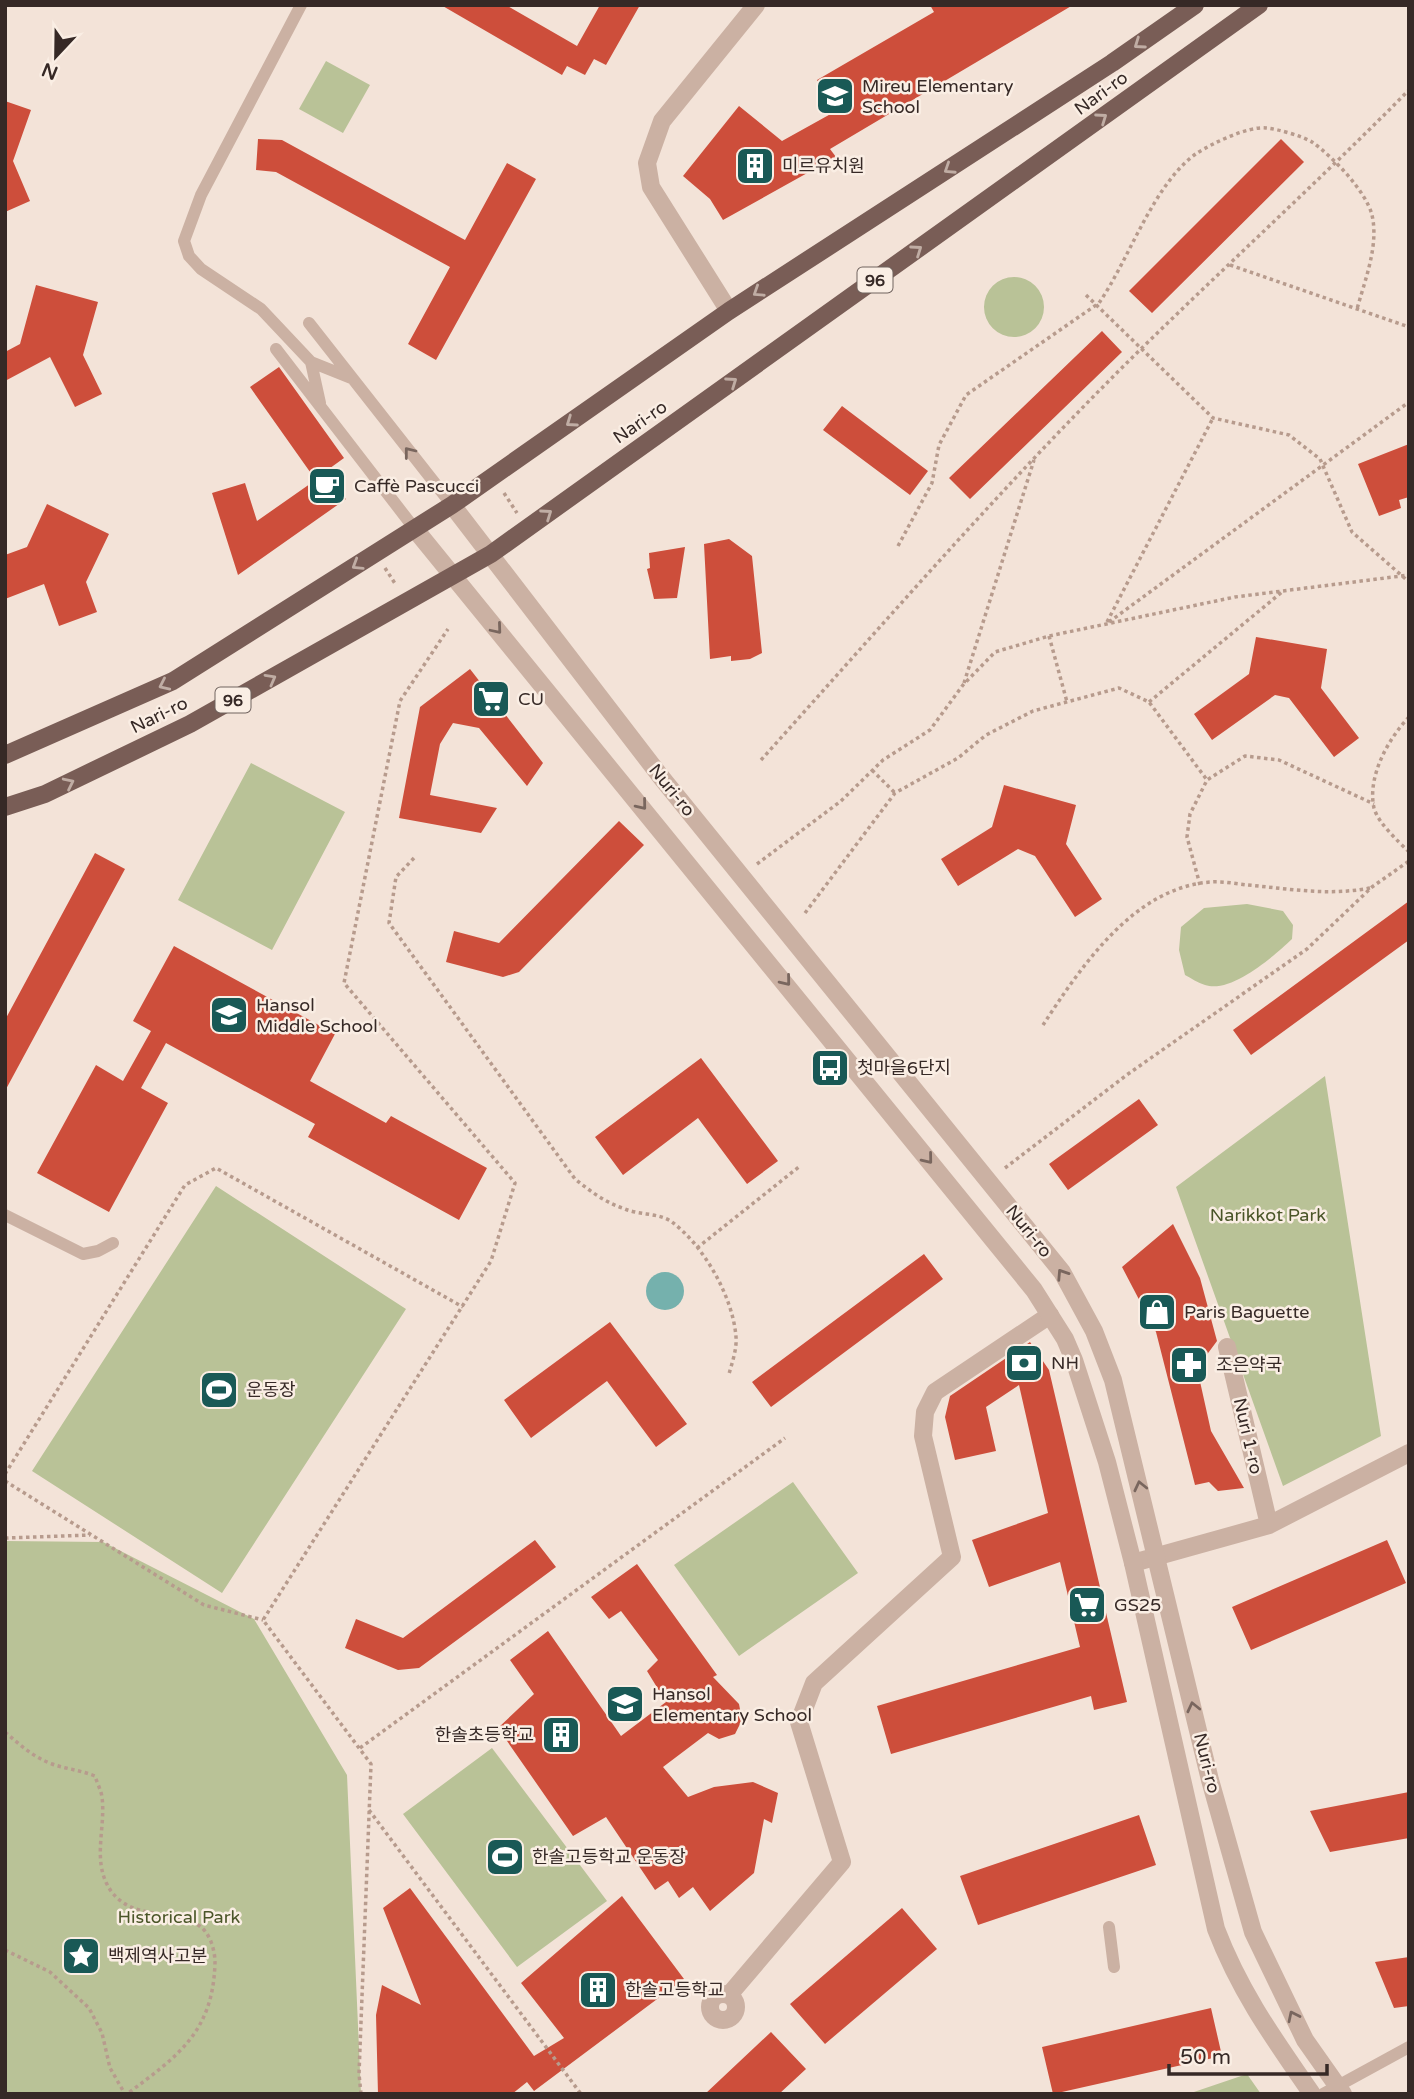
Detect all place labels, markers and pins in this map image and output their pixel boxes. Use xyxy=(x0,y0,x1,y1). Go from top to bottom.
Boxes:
school or university icon: Mireu Elementary School xyxy=(814,75,856,117)
place label: Mireu Elementary School xyxy=(862,75,1014,118)
building icon: 미르유치원 xyxy=(734,145,776,187)
place label: 미르유치원 xyxy=(782,155,865,177)
cafe icon: Caffè Pascucci xyxy=(306,465,348,507)
place label: Caffè Pascucci xyxy=(354,475,479,497)
supermarket icon: CU xyxy=(470,678,512,720)
place label: CU xyxy=(518,688,544,710)
school or university icon: Hansol Middle School xyxy=(208,994,250,1036)
place label: Hansol Middle School xyxy=(256,994,378,1037)
bus stop icon: 첫마을6단지 xyxy=(809,1047,851,1089)
place label: 첫마을6단지 xyxy=(857,1057,951,1079)
shop icon: Paris Baguette xyxy=(1136,1291,1178,1333)
place label: Paris Baguette xyxy=(1184,1301,1309,1323)
bank icon: NH xyxy=(1003,1342,1045,1384)
pharmacy icon: 조은약국 xyxy=(1168,1344,1210,1386)
place label: NH xyxy=(1051,1352,1079,1374)
place label: 조은약국 xyxy=(1216,1354,1282,1376)
sports icon: 운동장 xyxy=(198,1369,240,1411)
place label: 운동장 xyxy=(246,1379,296,1401)
supermarket icon: GS25 xyxy=(1066,1584,1108,1626)
place label: GS25 xyxy=(1114,1594,1161,1616)
school or university icon: Hansol Elementary School xyxy=(604,1683,646,1725)
place label: Hansol Elementary School xyxy=(652,1683,812,1726)
building icon: 한솔초등학교 xyxy=(540,1714,582,1756)
place label: 한솔초등학교 xyxy=(435,1724,534,1746)
sports icon: 한솔고등학교 운동장 xyxy=(484,1836,526,1878)
place label: 한솔고등학교 운동장 xyxy=(532,1846,686,1868)
place icon: 백제역사고분 xyxy=(60,1935,102,1977)
place label: 백제역사고분 xyxy=(108,1945,207,1967)
building icon: 한솔고등학교 xyxy=(577,1969,619,2011)
place label: 한솔고등학교 xyxy=(625,1979,724,2001)

